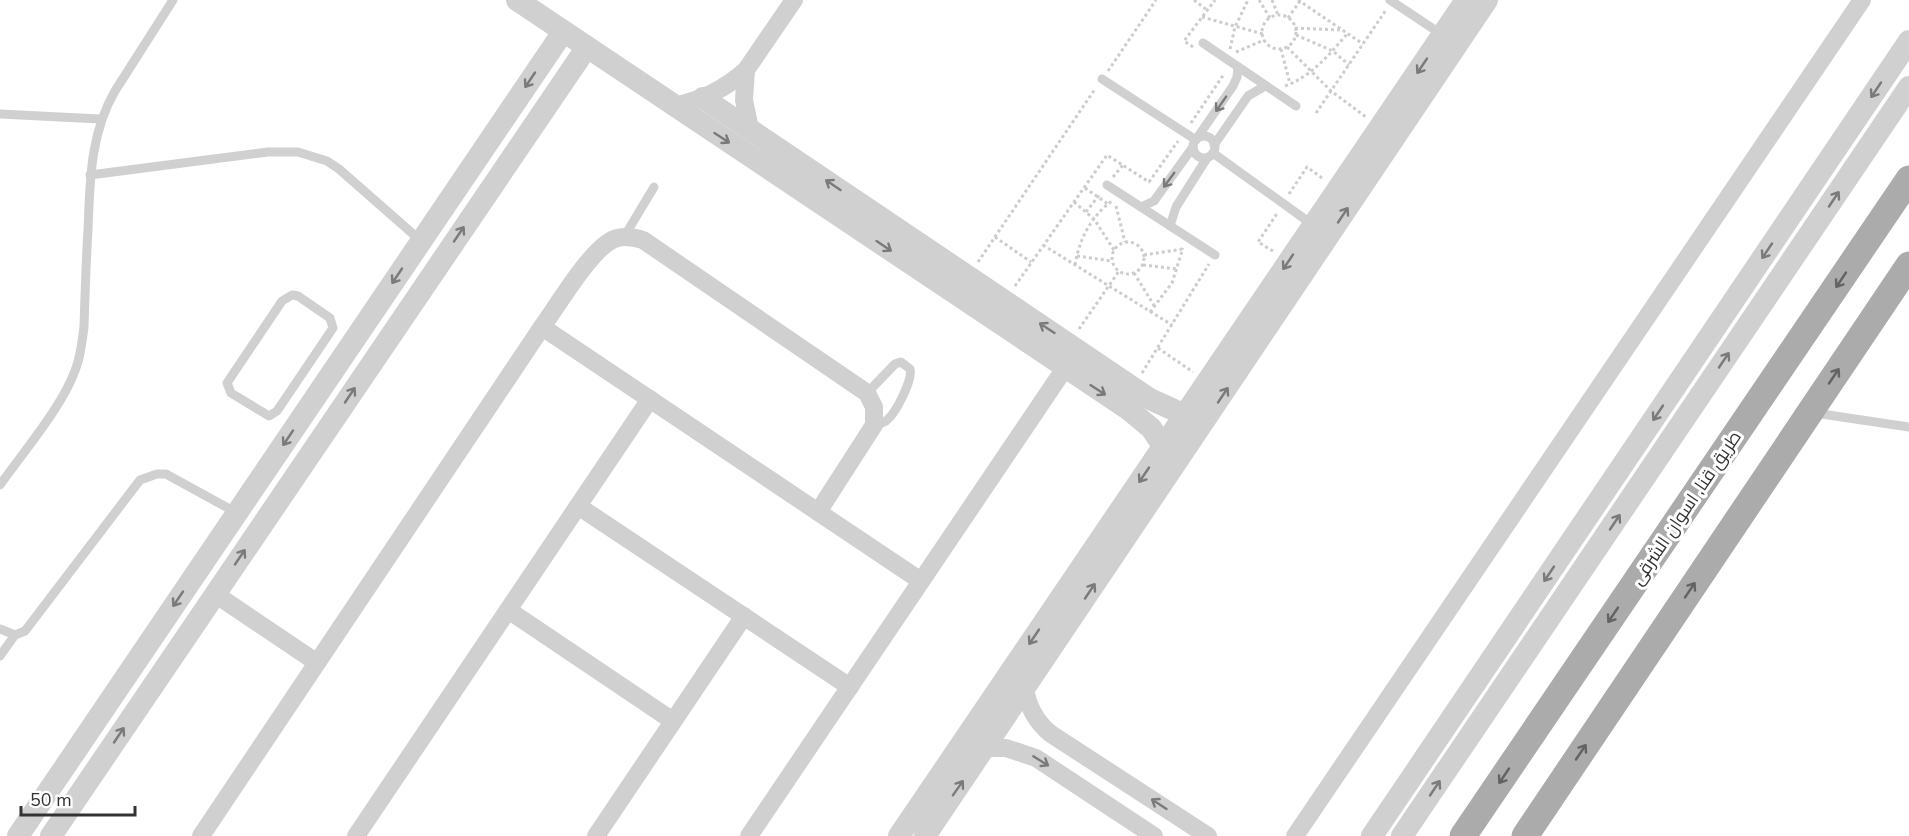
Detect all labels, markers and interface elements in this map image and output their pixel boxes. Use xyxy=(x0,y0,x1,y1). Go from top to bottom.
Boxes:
one-way arrow xyxy=(1416,58,1428,74)
one-way arrow xyxy=(524,71,536,88)
one-way arrow xyxy=(1870,81,1882,97)
one-way arrow xyxy=(1215,95,1227,112)
one-way arrow xyxy=(713,132,730,144)
one-way arrow xyxy=(1163,171,1175,187)
one-way arrow xyxy=(825,179,841,191)
one-way arrow xyxy=(1827,190,1840,207)
one-way arrow xyxy=(1337,207,1349,224)
one-way arrow xyxy=(453,226,466,243)
one-way arrow xyxy=(875,241,892,253)
one-way arrow xyxy=(1761,242,1773,259)
one-way arrow xyxy=(1282,253,1295,270)
one-way arrow xyxy=(391,267,403,284)
one-way arrow xyxy=(1835,271,1847,287)
one-way arrow xyxy=(1039,322,1056,335)
one-way arrow xyxy=(1718,352,1730,369)
one-way arrow xyxy=(1828,368,1840,385)
one-way arrow xyxy=(1089,384,1106,396)
one-way arrow xyxy=(1216,386,1229,403)
one-way arrow xyxy=(344,388,356,404)
one-way arrow xyxy=(1652,404,1664,420)
street label: طريق قنا, اسوان الشرقى xyxy=(1625,426,1747,590)
one-way arrow xyxy=(282,429,294,445)
one-way arrow xyxy=(1138,467,1150,483)
one-way arrow xyxy=(1609,514,1621,530)
one-way arrow xyxy=(234,549,246,565)
one-way arrow xyxy=(1543,566,1555,582)
one-way arrow xyxy=(1084,583,1096,600)
one-way arrow xyxy=(1684,583,1696,599)
one-way arrow xyxy=(172,590,184,606)
one-way arrow xyxy=(1607,606,1619,622)
one-way arrow xyxy=(1028,628,1040,644)
one-way arrow xyxy=(113,728,125,744)
one-way arrow xyxy=(1575,744,1588,761)
one-way arrow xyxy=(1032,756,1049,768)
one-way arrow xyxy=(1497,767,1509,784)
scale bar xyxy=(21,779,135,817)
one-way arrow xyxy=(952,780,964,796)
one-way arrow xyxy=(1429,780,1441,796)
text: 50 m xyxy=(30,788,72,812)
one-way arrow xyxy=(1151,798,1168,810)

